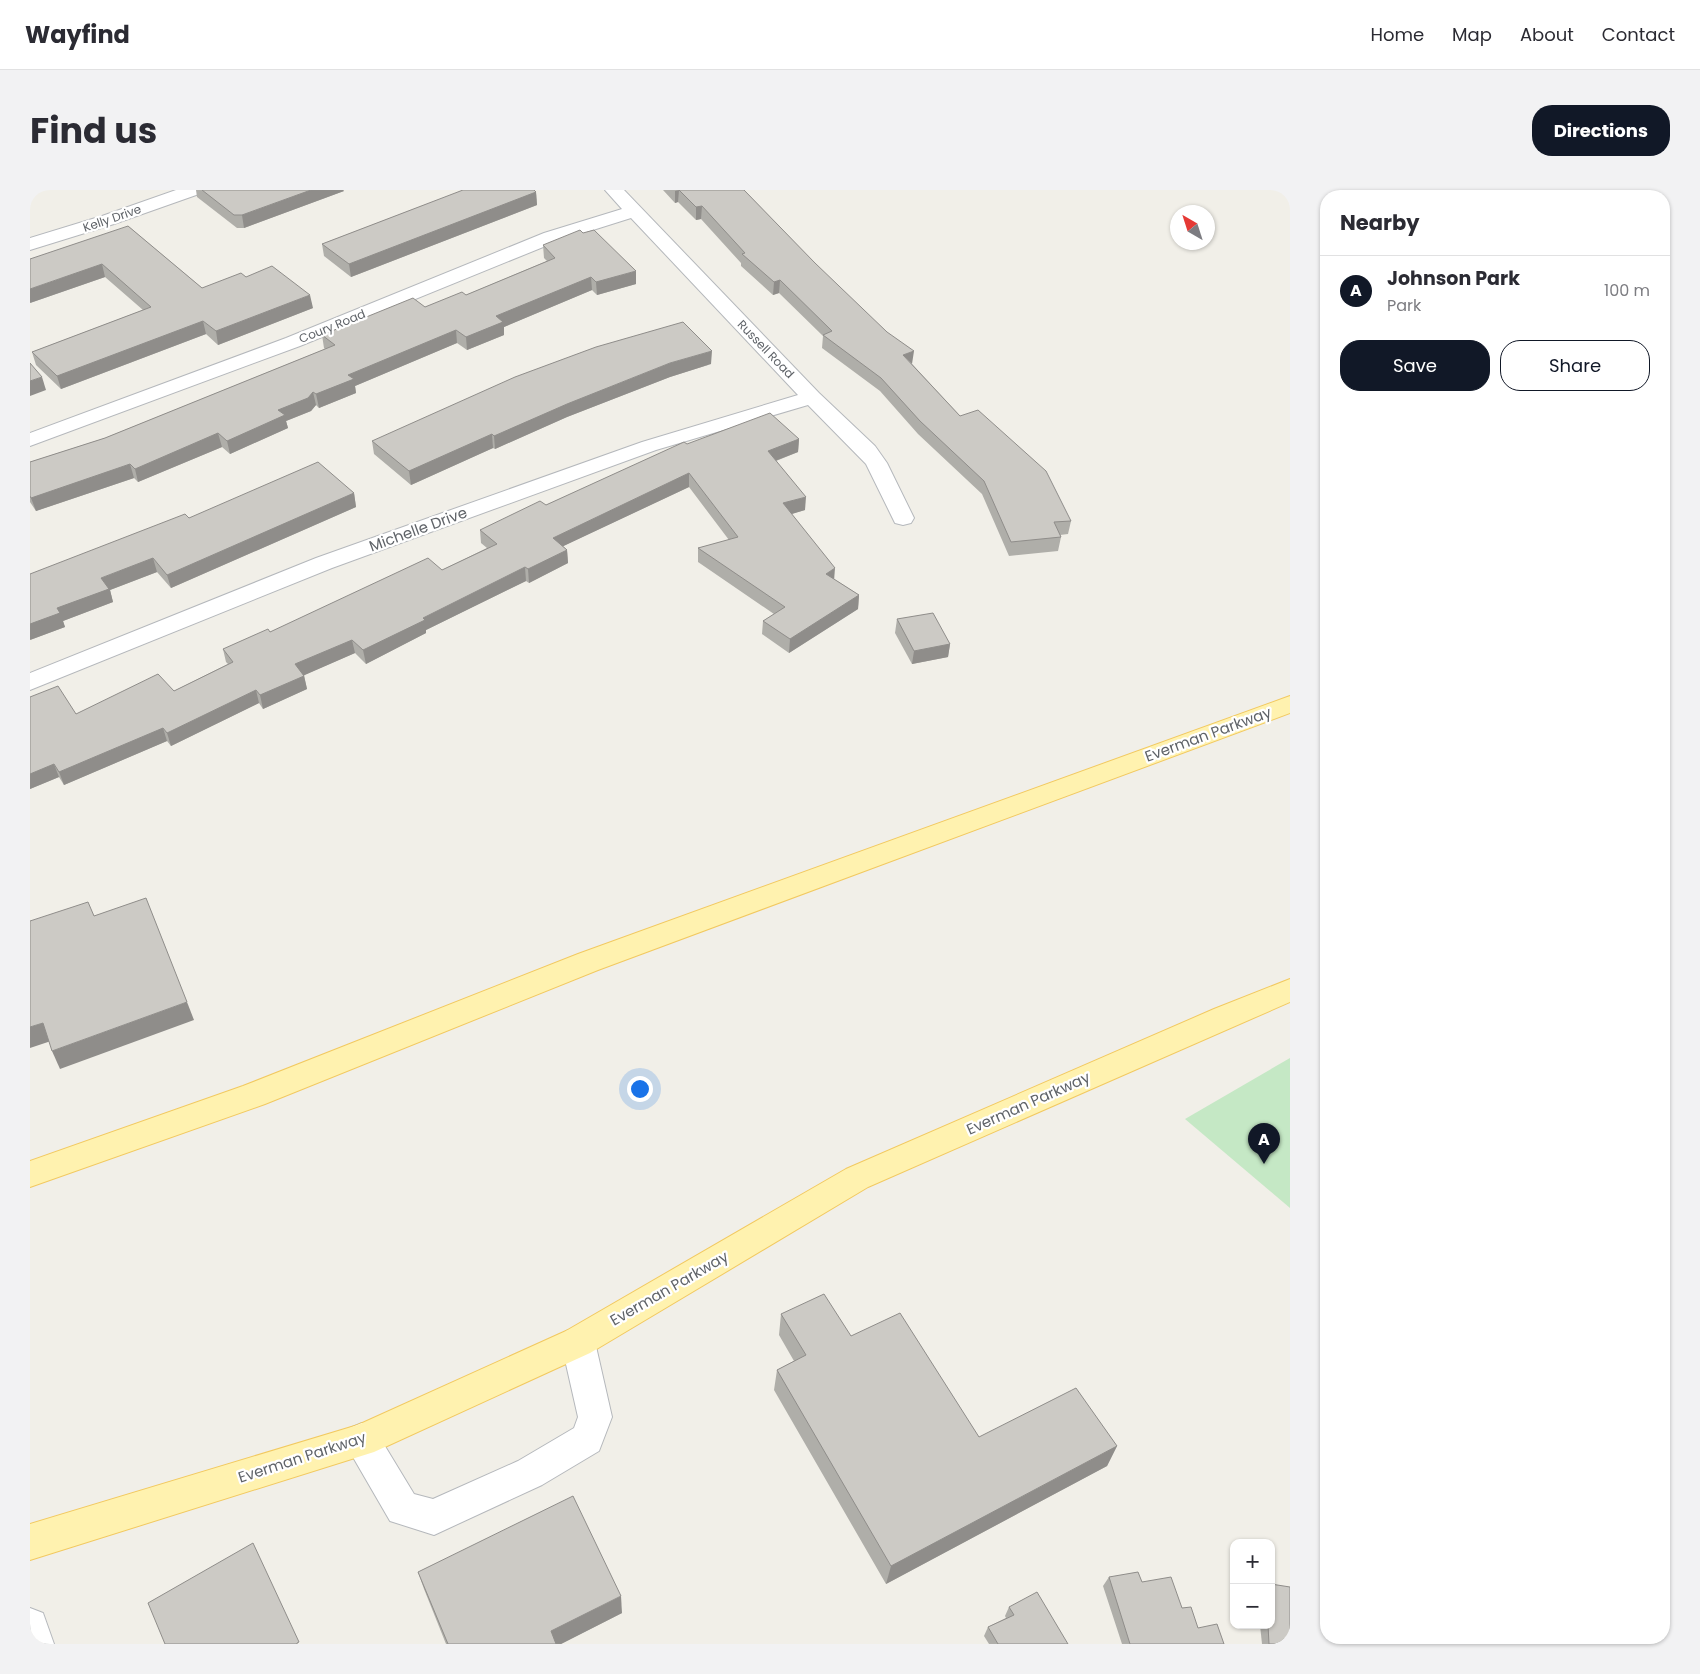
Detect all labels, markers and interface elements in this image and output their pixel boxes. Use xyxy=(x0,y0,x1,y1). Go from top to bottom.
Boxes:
text: Wayfind xyxy=(25,18,130,51)
text: Home xyxy=(1370,22,1424,47)
text: Map xyxy=(1452,22,1492,47)
text: About xyxy=(1520,22,1574,47)
text: Contact xyxy=(1602,22,1675,47)
button: Directions xyxy=(1532,105,1670,156)
text: Find us xyxy=(30,106,157,155)
street label: Kelly Drive xyxy=(81,200,143,236)
north arrow xyxy=(1170,205,1215,250)
text: Nearby xyxy=(1340,208,1420,237)
text: Johnson Park xyxy=(1387,265,1520,292)
text: A xyxy=(1350,279,1362,302)
text: 100 m xyxy=(1604,279,1650,302)
text: Park xyxy=(1387,294,1421,317)
street label: Coury Road xyxy=(296,305,368,347)
street label: Russell Road xyxy=(734,316,798,382)
button: Save xyxy=(1340,340,1490,391)
button: Share xyxy=(1500,340,1650,391)
street label: Michelle Drive xyxy=(366,502,470,556)
street label: Everman Parkway xyxy=(1142,701,1275,767)
street label: Everman Parkway xyxy=(963,1066,1094,1140)
your location xyxy=(627,1076,653,1102)
pin: A xyxy=(1248,1123,1280,1164)
street label: Everman Parkway xyxy=(606,1245,732,1330)
street label: Everman Parkway xyxy=(235,1426,369,1488)
map controls xyxy=(1230,1539,1275,1629)
button: + xyxy=(1230,1539,1275,1584)
button: − xyxy=(1230,1584,1275,1629)

